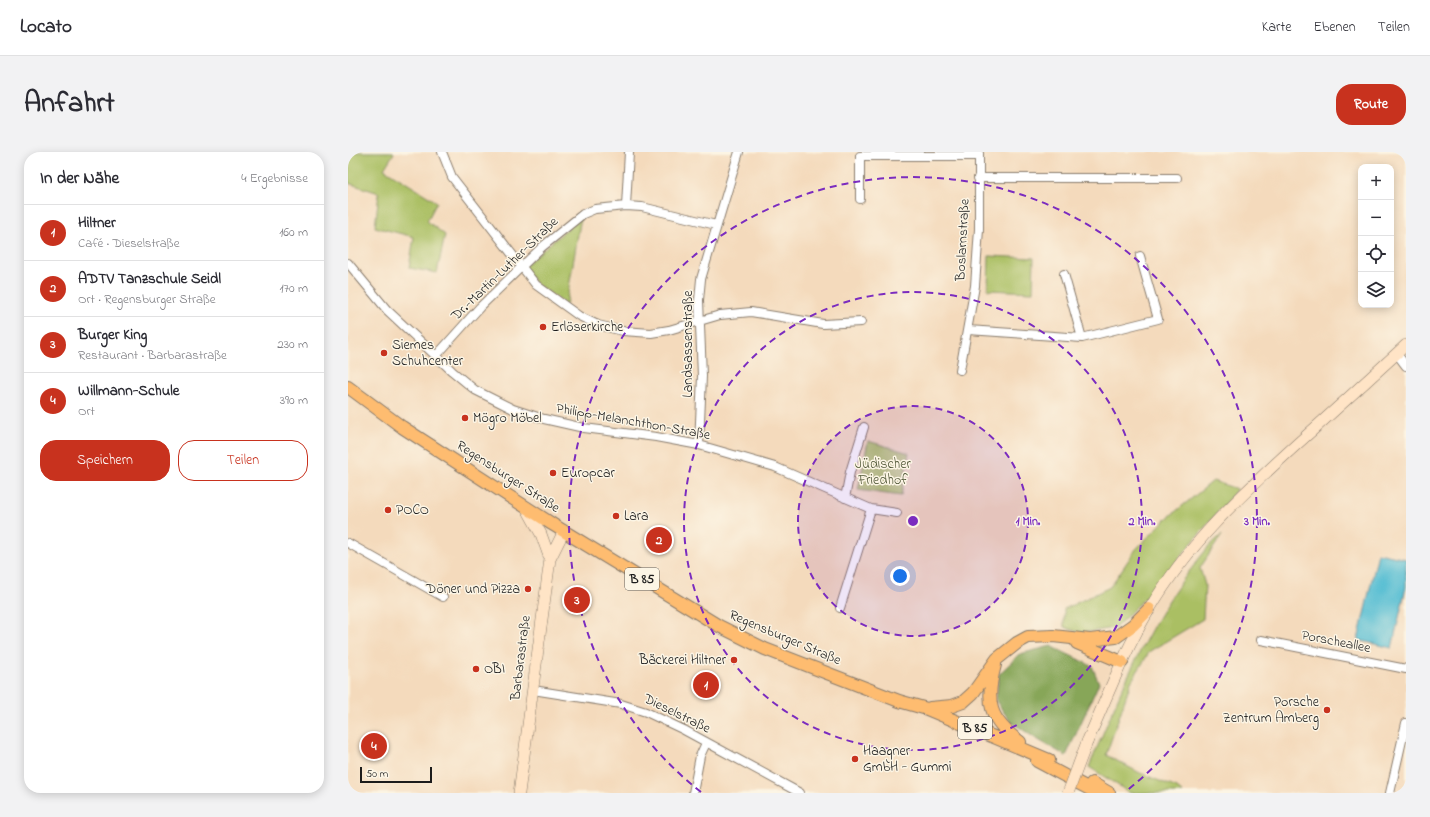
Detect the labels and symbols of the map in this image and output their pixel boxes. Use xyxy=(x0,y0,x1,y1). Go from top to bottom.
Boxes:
street label: Boslarnstraße xyxy=(950,198,976,283)
street label: Dr.-Martin-Luther-Straße xyxy=(446,212,564,327)
street label: Landsassenstraße xyxy=(678,290,699,397)
place label: Erlöserkirche xyxy=(551,317,624,338)
marker: Erlöserkirche xyxy=(538,322,548,332)
place label: Siemes Schuhcenter xyxy=(392,335,464,372)
marker: Siemes Schuhcenter xyxy=(379,348,389,358)
street label: Philipp-Melanchthon-Straße xyxy=(554,398,712,446)
place label: Mögro Möbel xyxy=(473,408,542,430)
marker: Mögro Möbel xyxy=(460,413,470,423)
street label: Regensburger Straße xyxy=(451,436,565,520)
park label: Jüdischer Friedhof xyxy=(855,454,912,491)
place label: Europcar xyxy=(561,463,615,484)
marker: Europcar xyxy=(548,468,558,478)
place label: POCO xyxy=(396,500,429,521)
marker: POCO xyxy=(383,505,393,515)
place label: Lara xyxy=(624,506,649,527)
marker: Lara xyxy=(611,511,621,521)
text: 1 Min. xyxy=(1016,513,1041,531)
text: 2 Min. xyxy=(1128,513,1156,531)
text: 3 Min. xyxy=(1243,513,1270,531)
centre of rings xyxy=(906,514,920,528)
pin: 2 xyxy=(646,525,672,555)
your location xyxy=(890,566,910,586)
road number: B 85 xyxy=(625,568,659,590)
place label: Döner und Pizza xyxy=(425,579,520,600)
marker: Döner und Pizza xyxy=(523,584,533,594)
pin: 3 xyxy=(564,585,590,615)
street label: Regensburger Straße xyxy=(725,605,845,672)
street label: Barbarastraße xyxy=(505,614,537,703)
street label: Porscheallee xyxy=(1300,625,1373,659)
place label: Bäckerei Hiltner xyxy=(638,650,727,671)
marker: Bäckerei Hiltner xyxy=(729,655,739,665)
place label: OBI xyxy=(484,659,505,680)
marker: OBI xyxy=(471,664,481,674)
pin: 1 xyxy=(693,670,719,700)
street label: Dieselstraße xyxy=(639,688,715,740)
place label: Porsche Zentrum Amberg xyxy=(1223,692,1320,730)
marker: Porsche Zentrum Amberg xyxy=(1322,705,1332,715)
road number: B 85 xyxy=(958,717,992,739)
pin: 4 xyxy=(361,731,387,761)
place label: Haagner GmbH - Gummi xyxy=(863,741,951,778)
marker: Haagner GmbH - Gummi xyxy=(850,754,860,764)
scale bar xyxy=(360,765,432,784)

